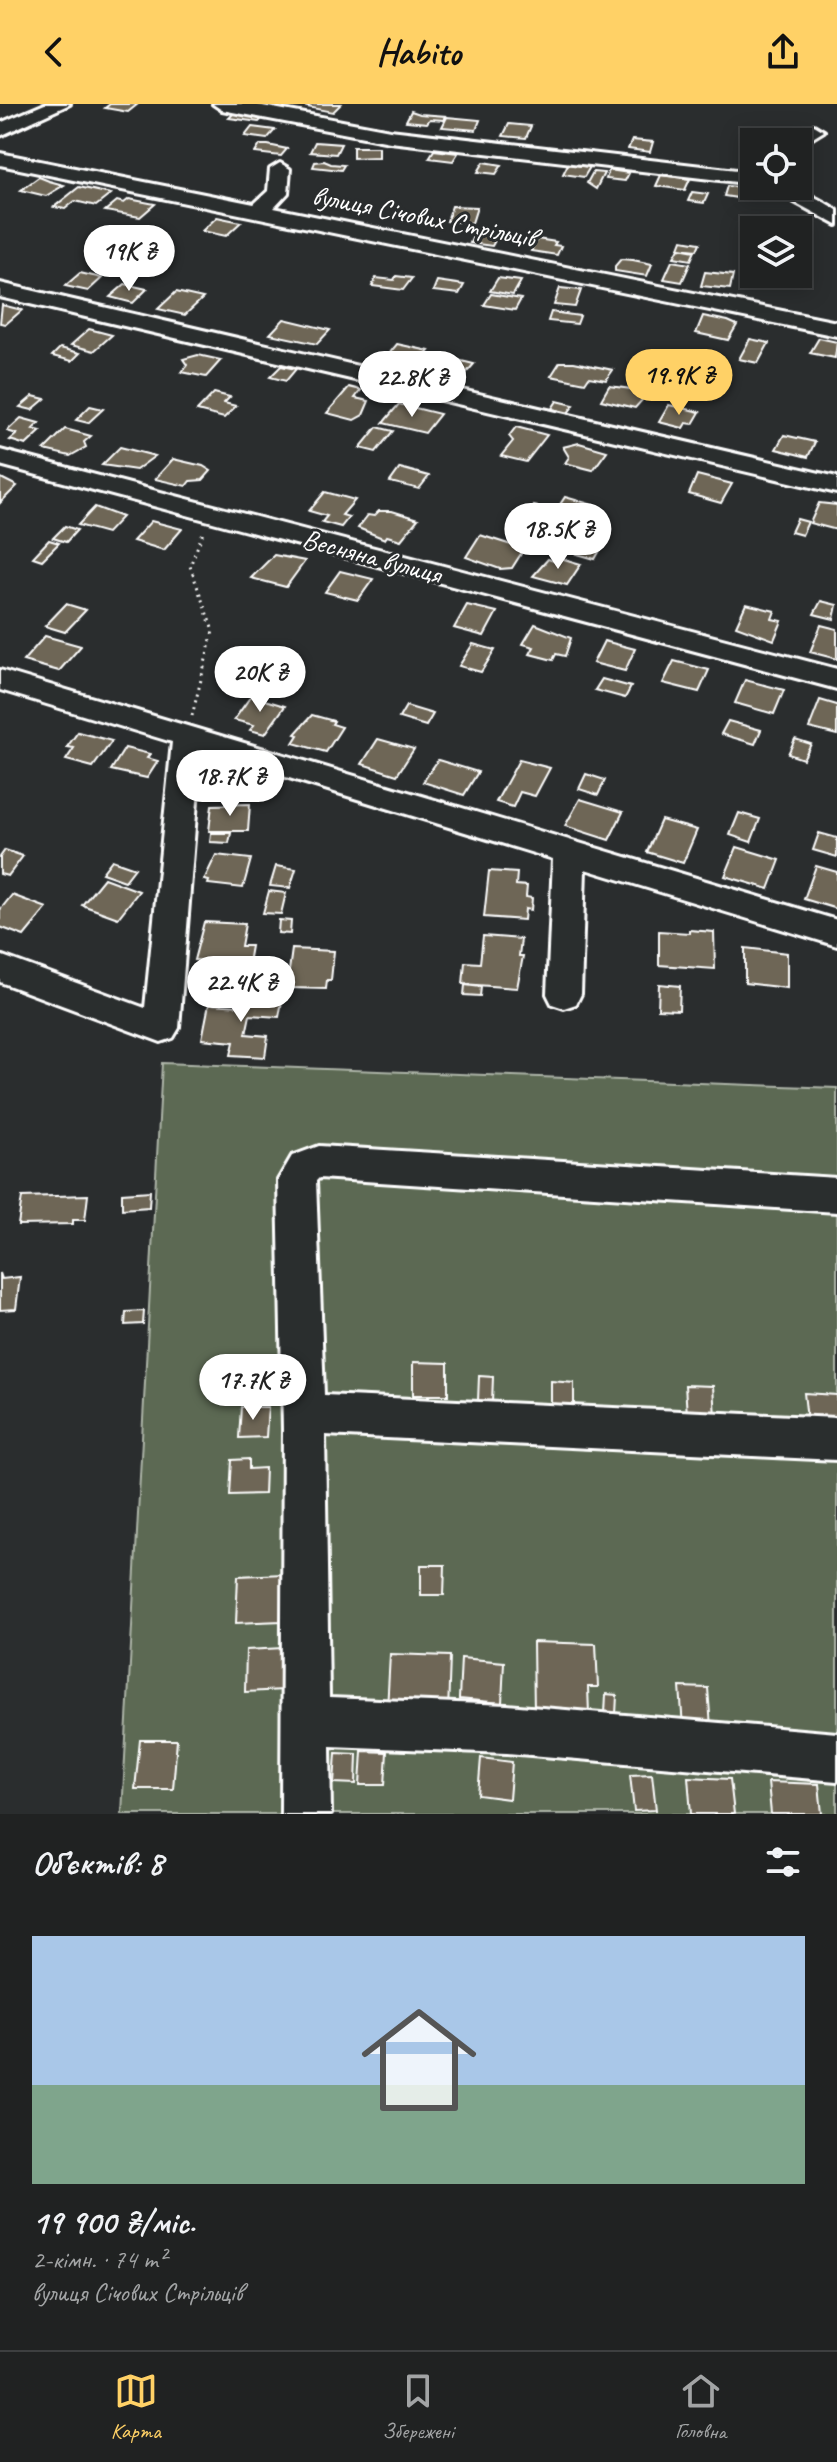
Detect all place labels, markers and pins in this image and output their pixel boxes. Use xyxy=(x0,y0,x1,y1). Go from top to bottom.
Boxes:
pin: 19K ₴ xyxy=(73,225,185,293)
pin: 19.9K ₴ xyxy=(605,349,753,417)
pin: 22.8K ₴ xyxy=(338,351,486,419)
pin: 18.5K ₴ xyxy=(484,503,632,571)
pin: 20K ₴ xyxy=(204,646,316,714)
pin: 18.7K ₴ xyxy=(156,750,304,818)
pin: 22.4K ₴ xyxy=(167,956,315,1024)
pin: 17.7K ₴ xyxy=(179,1354,327,1422)

